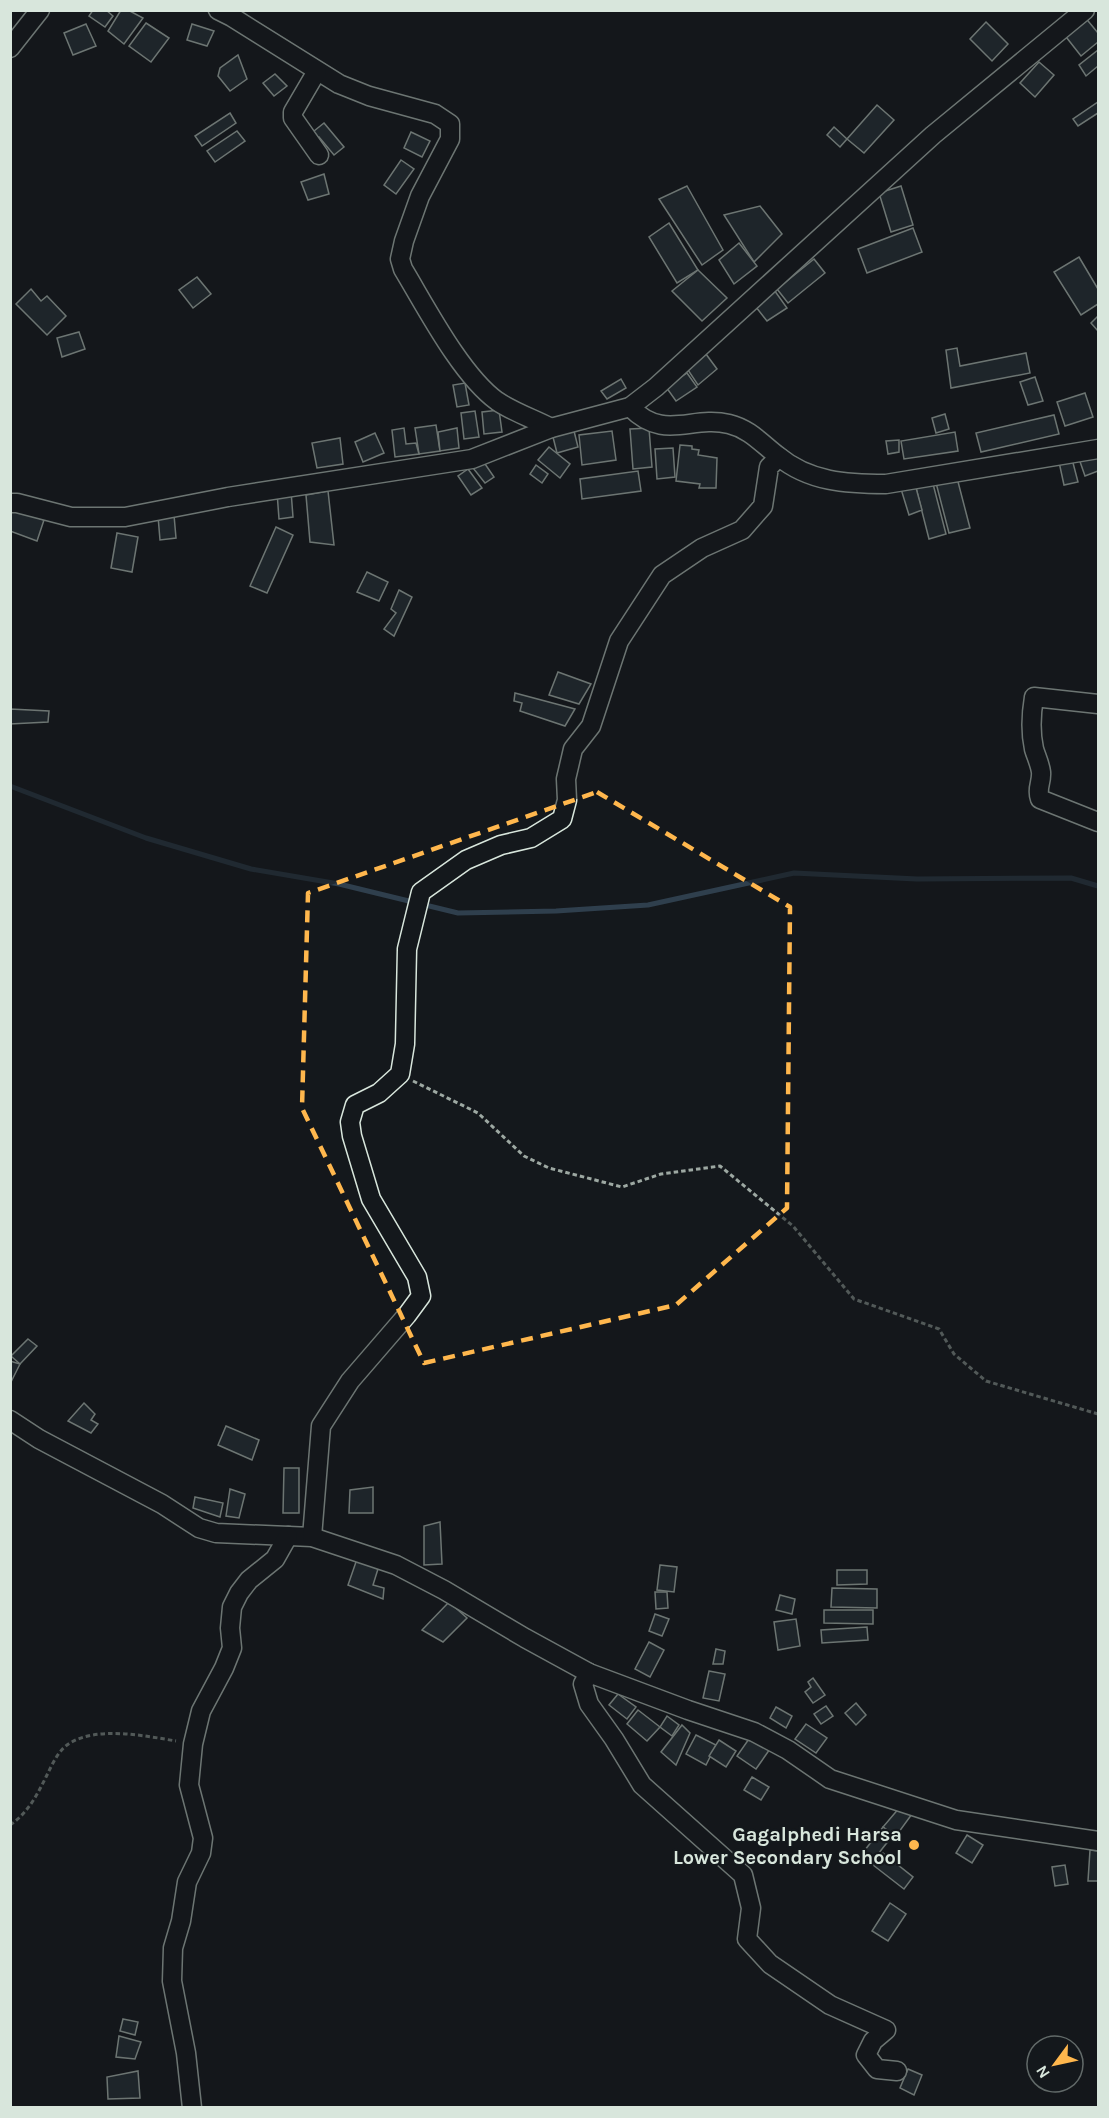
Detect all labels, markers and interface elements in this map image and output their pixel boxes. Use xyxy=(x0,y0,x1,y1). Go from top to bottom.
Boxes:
place label: Gagalphedi Harsa Lower Secondary School xyxy=(673,1823,902,1869)
marker: Gagalphedi Harsa Lower Secondary School xyxy=(907,1838,921,1852)
north arrow xyxy=(1025,2034,1085,2094)
text: N xyxy=(1032,2062,1054,2082)

